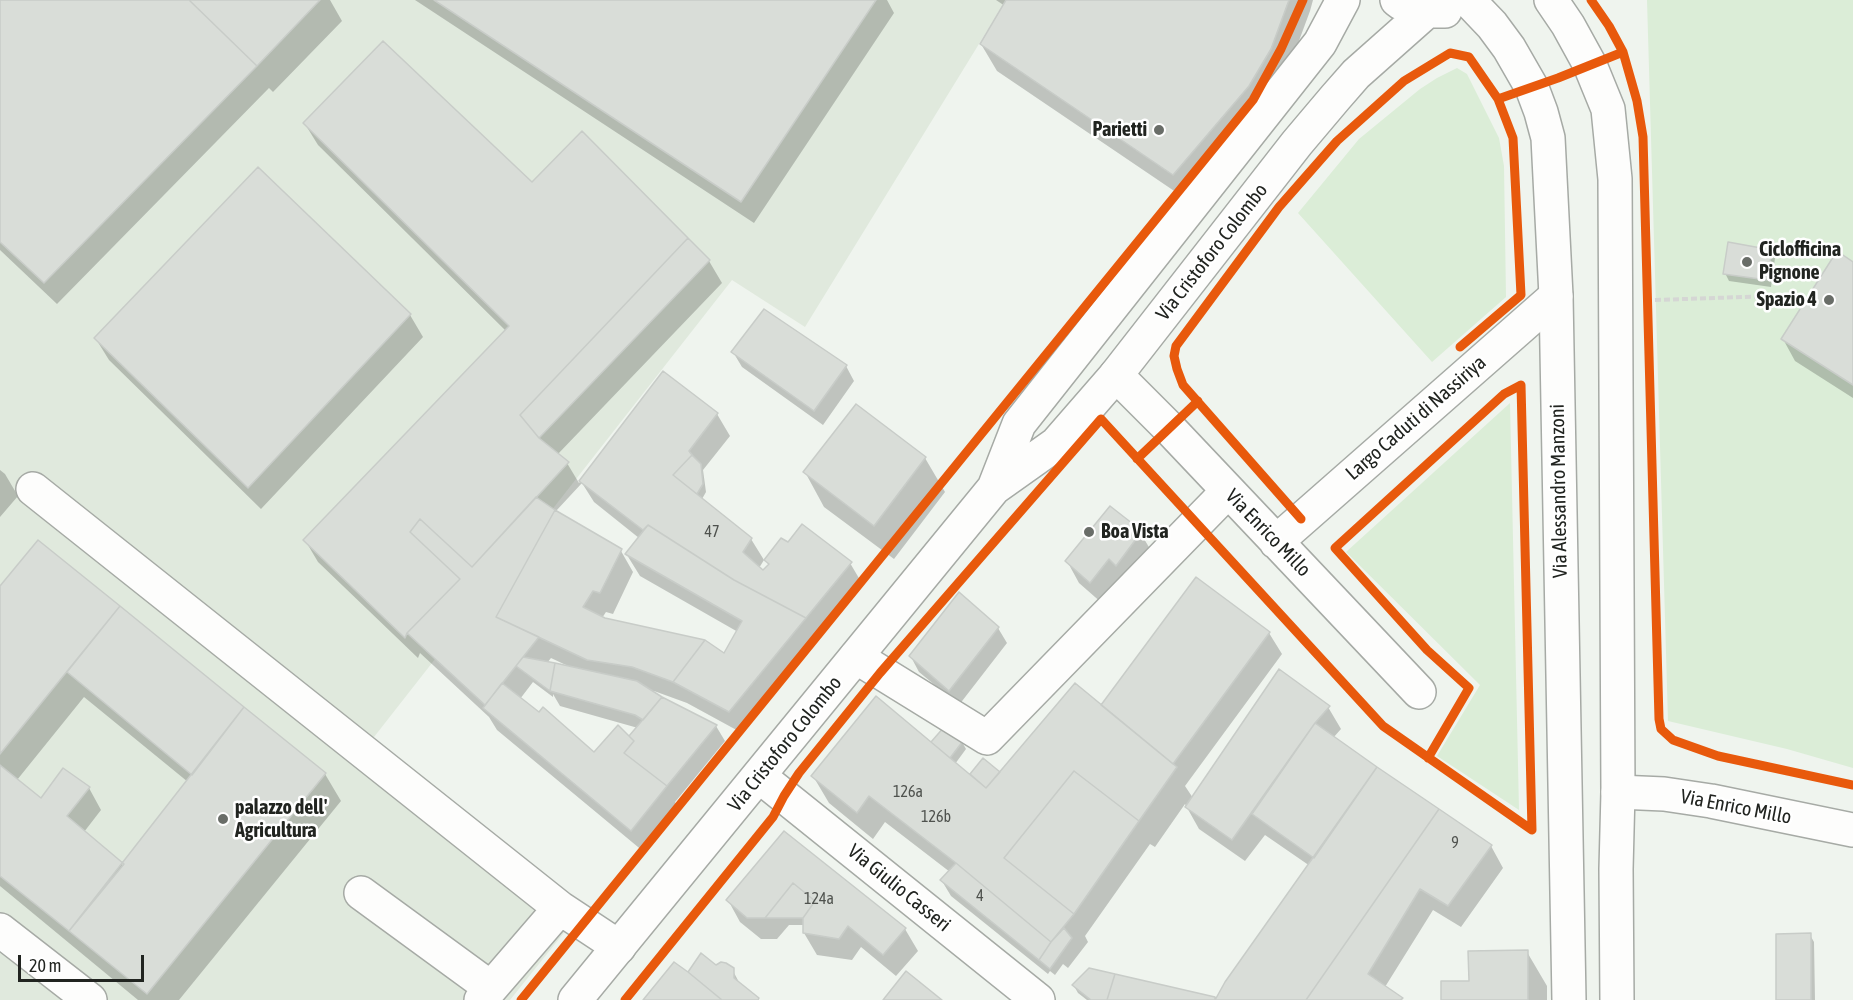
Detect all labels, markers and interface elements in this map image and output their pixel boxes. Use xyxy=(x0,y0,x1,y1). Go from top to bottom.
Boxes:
place label: Parietti xyxy=(1093,118,1147,142)
marker: Parietti xyxy=(1152,123,1166,137)
street label: Via Cristoforo Colombo xyxy=(1151,179,1273,325)
place label: Ciclofficina Pignone xyxy=(1759,238,1841,285)
marker: Ciclofficina Pignone xyxy=(1740,255,1754,269)
place label: Spazio 4 xyxy=(1756,288,1817,312)
marker: Spazio 4 xyxy=(1822,293,1836,307)
street label: Largo Caduti di Nassiriya xyxy=(1341,351,1491,485)
street label: Via Alessandro Manzoni xyxy=(1545,404,1573,578)
street label: Via Enrico Millo xyxy=(1220,484,1316,582)
place label: Boa Vista xyxy=(1101,520,1168,544)
house number: 47 xyxy=(704,522,720,542)
marker: Boa Vista xyxy=(1082,525,1096,539)
street label: Via Cristoforo Colombo xyxy=(723,672,847,816)
house number: 126a xyxy=(893,782,923,802)
street label: Via Enrico Millo xyxy=(1678,784,1794,830)
place label: palazzo dell' Agricultura xyxy=(235,796,327,843)
house number: 126b xyxy=(921,807,951,827)
marker: palazzo dell' Agricultura xyxy=(216,812,230,826)
house number: 9 xyxy=(1451,833,1459,853)
street label: Via Giulio Casseri xyxy=(843,839,955,937)
house number: 4 xyxy=(976,886,984,906)
house number: 124a xyxy=(804,889,834,909)
scale bar xyxy=(21,943,147,981)
text: 20 m xyxy=(29,955,61,976)

